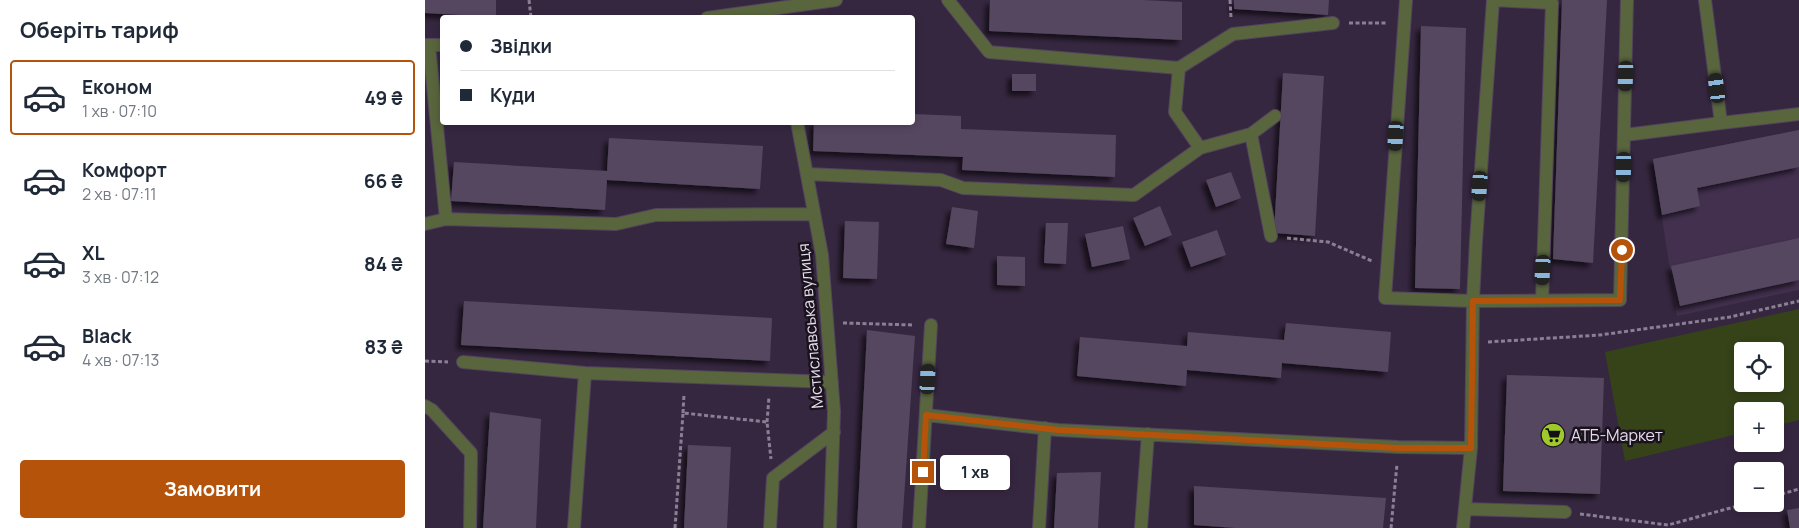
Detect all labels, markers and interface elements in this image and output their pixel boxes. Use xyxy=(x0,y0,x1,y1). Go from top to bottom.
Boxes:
text: Оберіть тариф xyxy=(20,15,179,45)
text: Звідки xyxy=(490,33,552,59)
car xyxy=(1617,61,1634,91)
car xyxy=(1707,72,1726,104)
text: Економ xyxy=(82,74,152,100)
icon: car xyxy=(22,75,67,120)
text: Куди xyxy=(490,82,535,108)
text: 49 ₴ xyxy=(364,85,403,111)
text: 1 хв · 07:10 xyxy=(82,100,157,122)
car xyxy=(1387,121,1404,151)
car xyxy=(1616,152,1631,182)
text: Комфорт xyxy=(82,157,167,183)
icon: car xyxy=(22,158,67,203)
text: 66 ₴ xyxy=(364,168,403,194)
car xyxy=(1471,171,1488,201)
text: 2 хв · 07:11 xyxy=(82,183,156,205)
route start xyxy=(1611,239,1633,261)
text: XL xyxy=(82,240,105,266)
icon: car xyxy=(22,241,67,286)
street label: Мстиславська вулиця xyxy=(792,242,828,410)
text: 84 ₴ xyxy=(364,251,403,277)
car xyxy=(1534,255,1551,285)
text: 3 хв · 07:12 xyxy=(82,266,159,288)
text: Black xyxy=(82,323,131,349)
icon: car xyxy=(22,324,67,369)
text: 83 ₴ xyxy=(365,334,403,360)
map controls xyxy=(1734,342,1784,512)
button: locate xyxy=(1734,342,1784,392)
text: 4 хв · 07:13 xyxy=(82,349,159,371)
car xyxy=(919,364,936,394)
button: + xyxy=(1734,402,1784,452)
supermarket icon: АТБ-Маркет xyxy=(1540,422,1566,448)
place label: АТБ-Маркет xyxy=(1571,424,1663,446)
callout: 1 хв xyxy=(941,454,1011,490)
button: Замовити xyxy=(20,460,405,518)
route end xyxy=(912,461,934,483)
text: 1 хв xyxy=(961,461,989,483)
button: − xyxy=(1734,462,1784,512)

